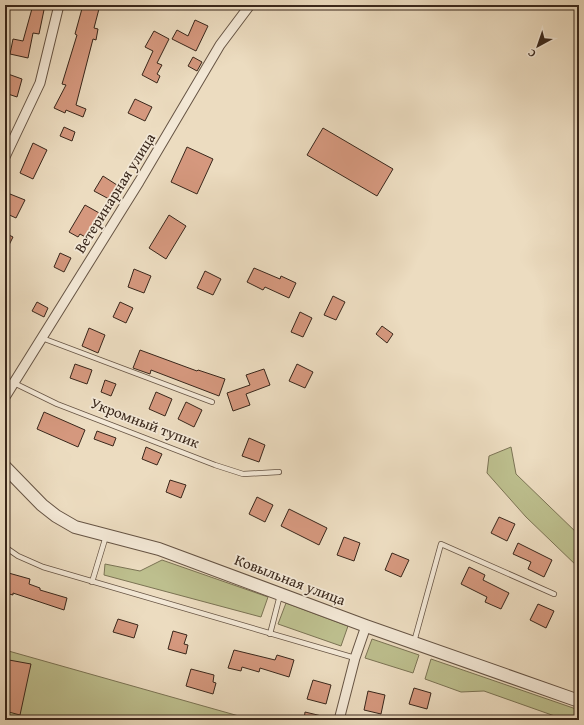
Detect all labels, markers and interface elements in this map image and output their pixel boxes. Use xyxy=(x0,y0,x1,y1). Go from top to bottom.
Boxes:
north arrow xyxy=(518,26,558,66)
text: С xyxy=(524,46,539,62)
street label: Ветеринарная улица xyxy=(69,128,160,257)
street label: Укромный тупик xyxy=(88,392,203,453)
street label: Ковыльная улица xyxy=(232,549,349,611)

